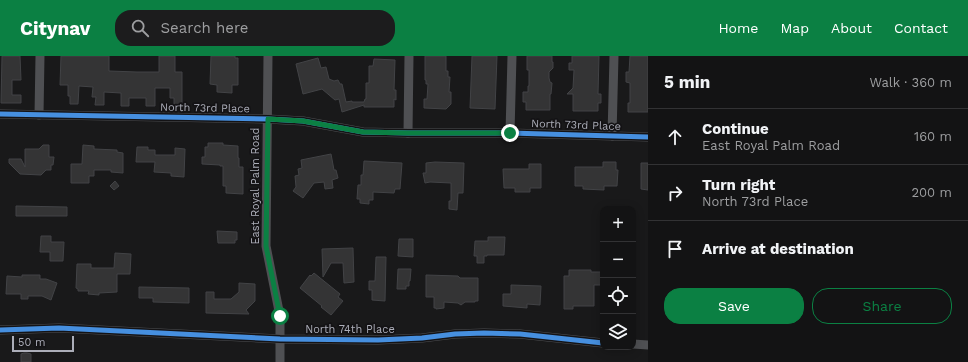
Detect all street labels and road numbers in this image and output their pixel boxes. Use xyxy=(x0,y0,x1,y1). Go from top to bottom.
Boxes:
street label: North 73rd Place xyxy=(160,101,250,115)
street label: North 73rd Place xyxy=(531,117,621,133)
street label: East Royal Palm Road xyxy=(249,128,262,244)
street label: North 74th Place xyxy=(305,323,395,336)

